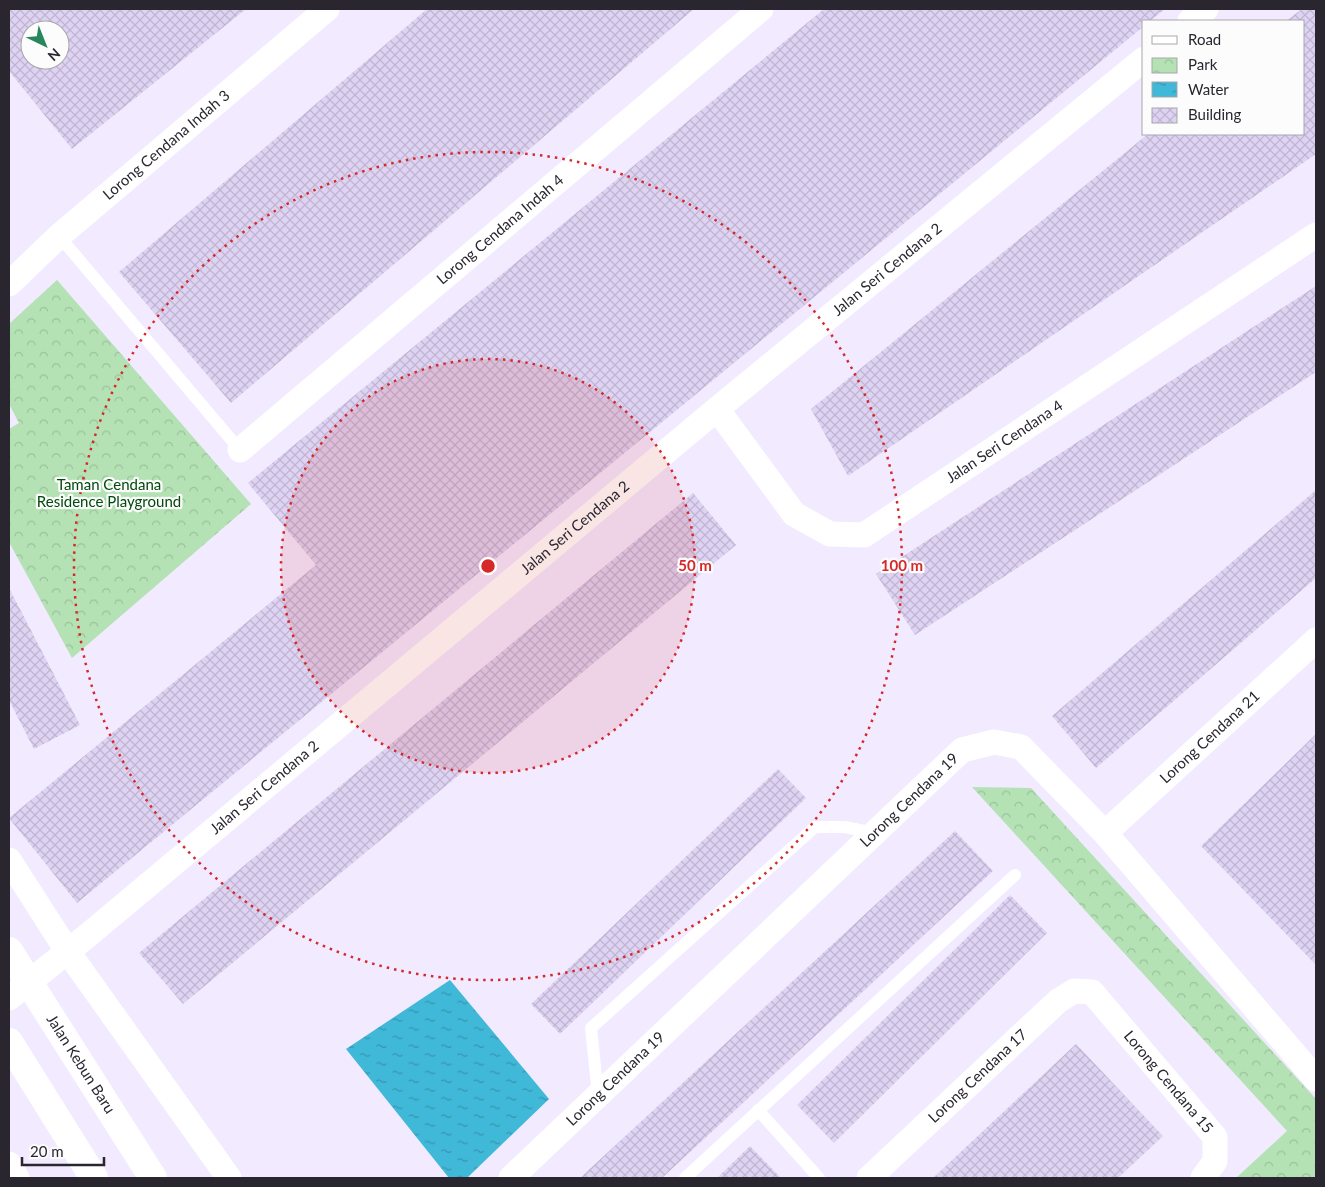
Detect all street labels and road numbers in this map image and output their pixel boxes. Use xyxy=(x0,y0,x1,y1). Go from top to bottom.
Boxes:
street label: Lorong Cendana Indah 3 xyxy=(99,86,233,203)
street label: Lorong Cendana Indah 4 xyxy=(433,170,567,288)
street label: Jalan Seri Cendana 2 xyxy=(828,219,945,319)
street label: Jalan Seri Cendana 4 xyxy=(942,396,1066,486)
street label: Jalan Seri Cendana 2 xyxy=(516,476,632,578)
street label: Lorong Cendana 21 xyxy=(1156,686,1263,786)
street label: Jalan Seri Cendana 2 xyxy=(206,736,322,837)
street label: Lorong Cendana 19 xyxy=(856,749,961,850)
street label: Jalan Kebun Baru xyxy=(44,1011,120,1117)
street label: Lorong Cendana 17 xyxy=(924,1025,1030,1126)
street label: Lorong Cendana 19 xyxy=(562,1027,668,1129)
street label: Lorong Cendana 15 xyxy=(1121,1027,1218,1136)

